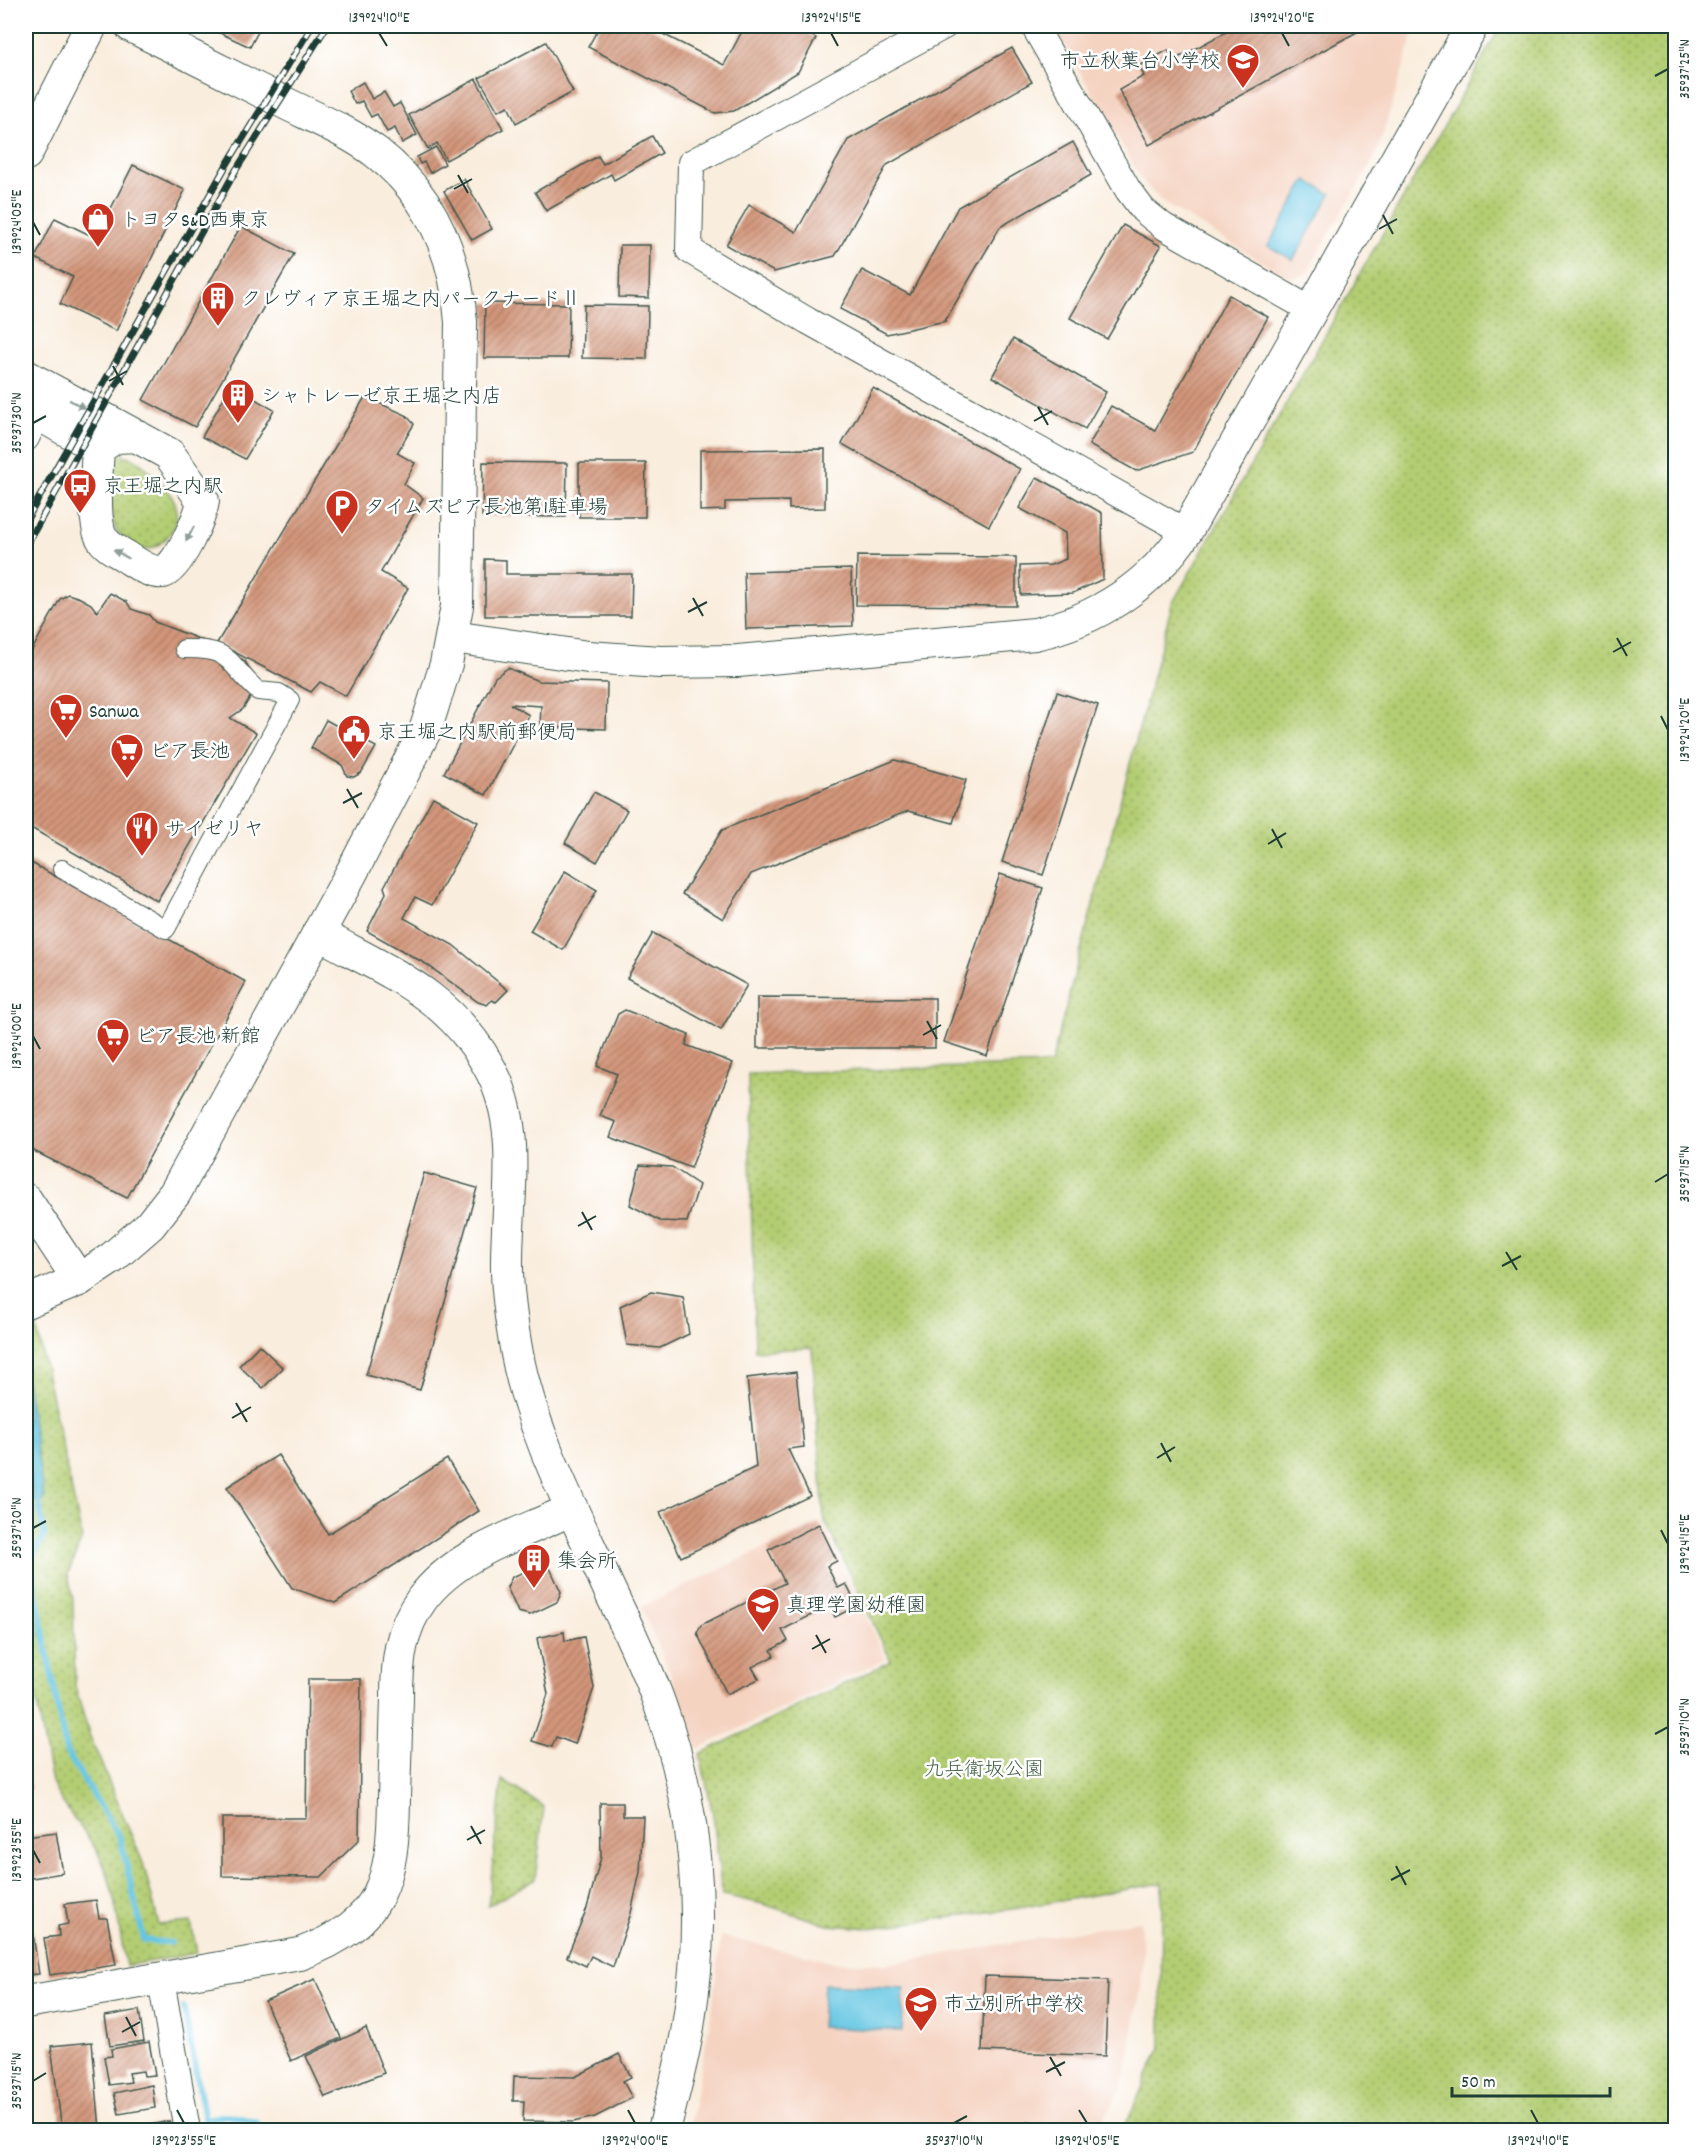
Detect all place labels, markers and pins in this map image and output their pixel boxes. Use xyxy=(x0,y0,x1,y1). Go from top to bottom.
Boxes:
school or university icon: 市立秋葉台小学校 xyxy=(1225,42,1261,89)
place label: 市立秋葉台小学校 xyxy=(1060,49,1220,77)
shop icon: トヨタS&D西東京 xyxy=(80,201,116,248)
place label: トヨタS&D西東京 xyxy=(121,208,269,236)
building icon: クレヴィア京王堀之内パークナードⅡ xyxy=(200,280,236,327)
place label: クレヴィア京王堀之内パークナードⅡ xyxy=(241,287,581,315)
building icon: シャトレーゼ京王堀之内店 xyxy=(220,377,256,424)
place label: シャトレーゼ京王堀之内店 xyxy=(261,384,502,412)
bus stop icon: 京王堀之内駅 xyxy=(62,467,98,514)
place label: 京王堀之内駅 xyxy=(103,474,223,502)
parking icon: タイムズピア長池第1駐車場 xyxy=(324,488,360,535)
place label: タイムズピア長池第1駐車場 xyxy=(365,495,608,523)
supermarket icon: Sanwa xyxy=(48,692,84,739)
place label: Sanwa xyxy=(89,699,139,727)
public building icon: 京王堀之内駅前郵便局 xyxy=(336,713,372,760)
place label: 京王堀之内駅前郵便局 xyxy=(377,720,577,748)
supermarket icon: ビア長池 xyxy=(109,732,145,779)
place label: ビア長池 xyxy=(150,739,230,767)
restaurant icon: サイゼリヤ xyxy=(124,810,160,857)
place label: サイゼリヤ xyxy=(165,817,264,845)
supermarket icon: ビア長池 新館 xyxy=(95,1017,131,1064)
place label: ビア長池 新館 xyxy=(136,1024,261,1052)
building icon: 集会所 xyxy=(516,1542,552,1589)
place label: 集会所 xyxy=(557,1549,617,1577)
school or university icon: 真理学園幼稚園 xyxy=(745,1586,781,1633)
place label: 真理学園幼稚園 xyxy=(786,1593,926,1621)
school or university icon: 市立別所中学校 xyxy=(903,1985,939,2032)
place label: 市立別所中学校 xyxy=(944,1992,1084,2020)

